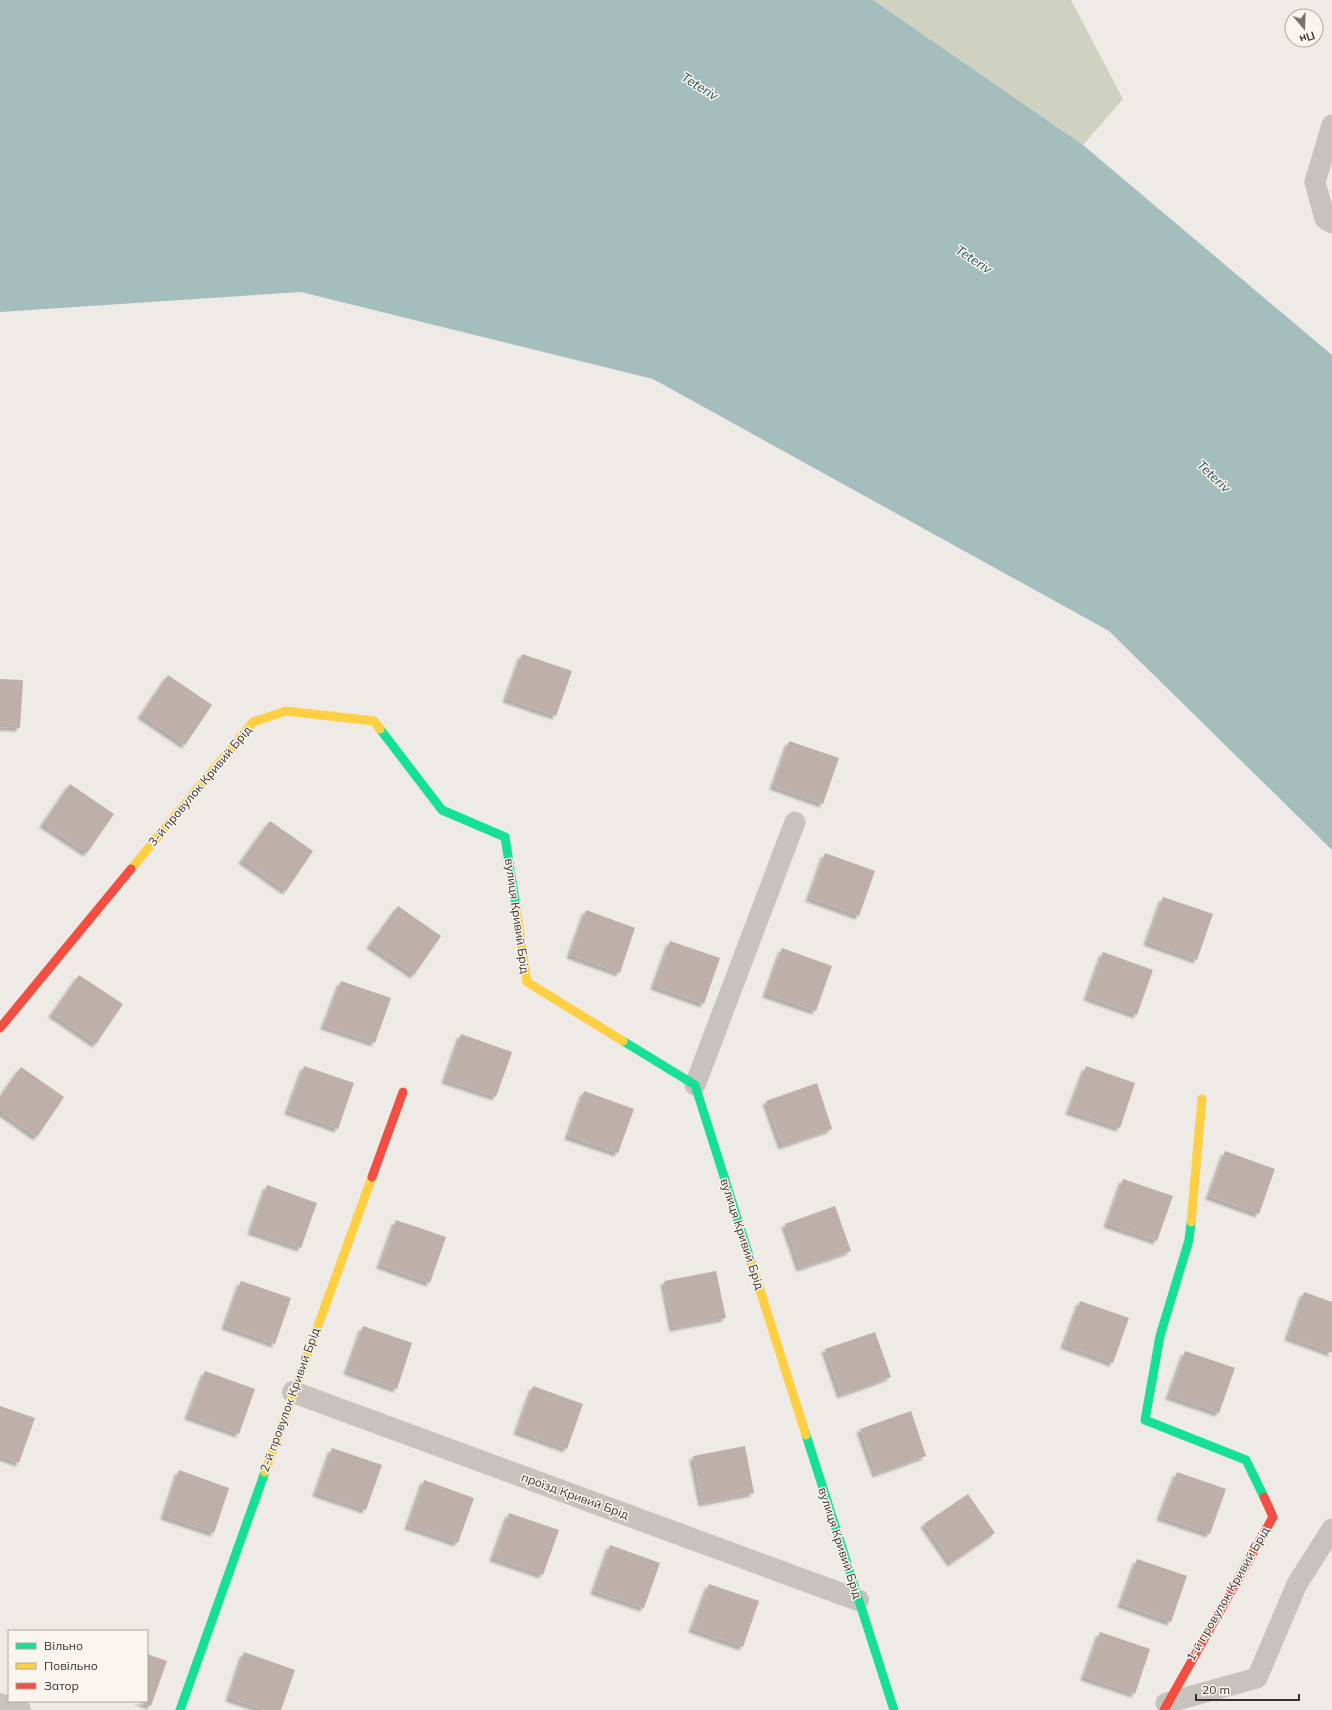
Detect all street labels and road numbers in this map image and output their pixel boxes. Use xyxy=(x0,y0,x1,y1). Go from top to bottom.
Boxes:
street label: 3-й провулок Кривий Брід xyxy=(145,722,254,849)
street label: вулиця Кривий Брід xyxy=(502,857,533,975)
street label: вулиця Кривий Брід xyxy=(717,1176,768,1291)
street label: 2-й провулок Кривий Брід xyxy=(256,1326,323,1474)
street label: проїзд Кривий Брід xyxy=(519,1469,631,1522)
street label: вулиця Кривий Брід xyxy=(815,1485,866,1600)
street label: 1-й провулок Кривий Брід xyxy=(1183,1524,1272,1664)

